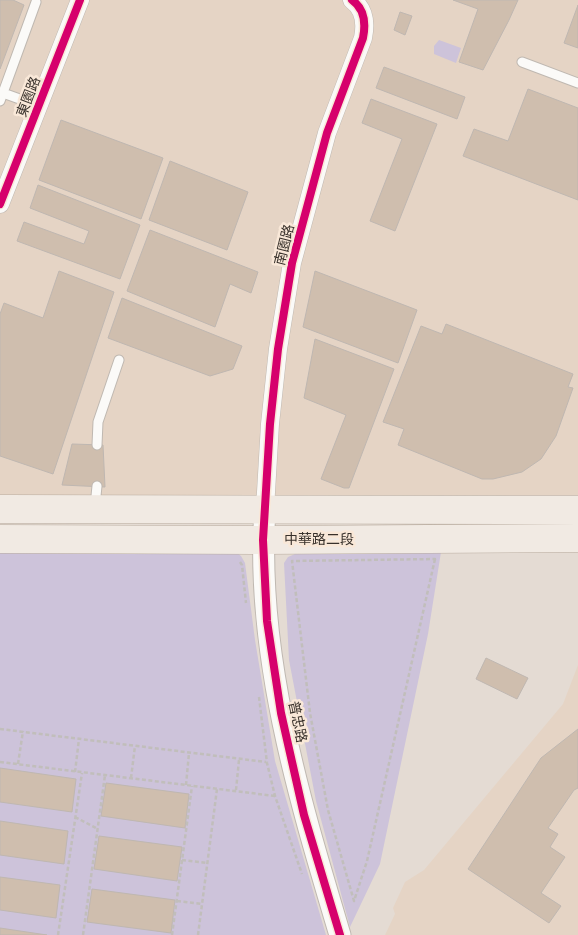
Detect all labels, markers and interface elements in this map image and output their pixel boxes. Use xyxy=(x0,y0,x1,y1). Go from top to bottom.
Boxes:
street label: 東園路 xyxy=(12,74,46,120)
street label: 南園路 xyxy=(270,222,300,268)
street label: 中華路二段 xyxy=(284,530,354,550)
street label: 普忠路 xyxy=(283,699,311,745)

